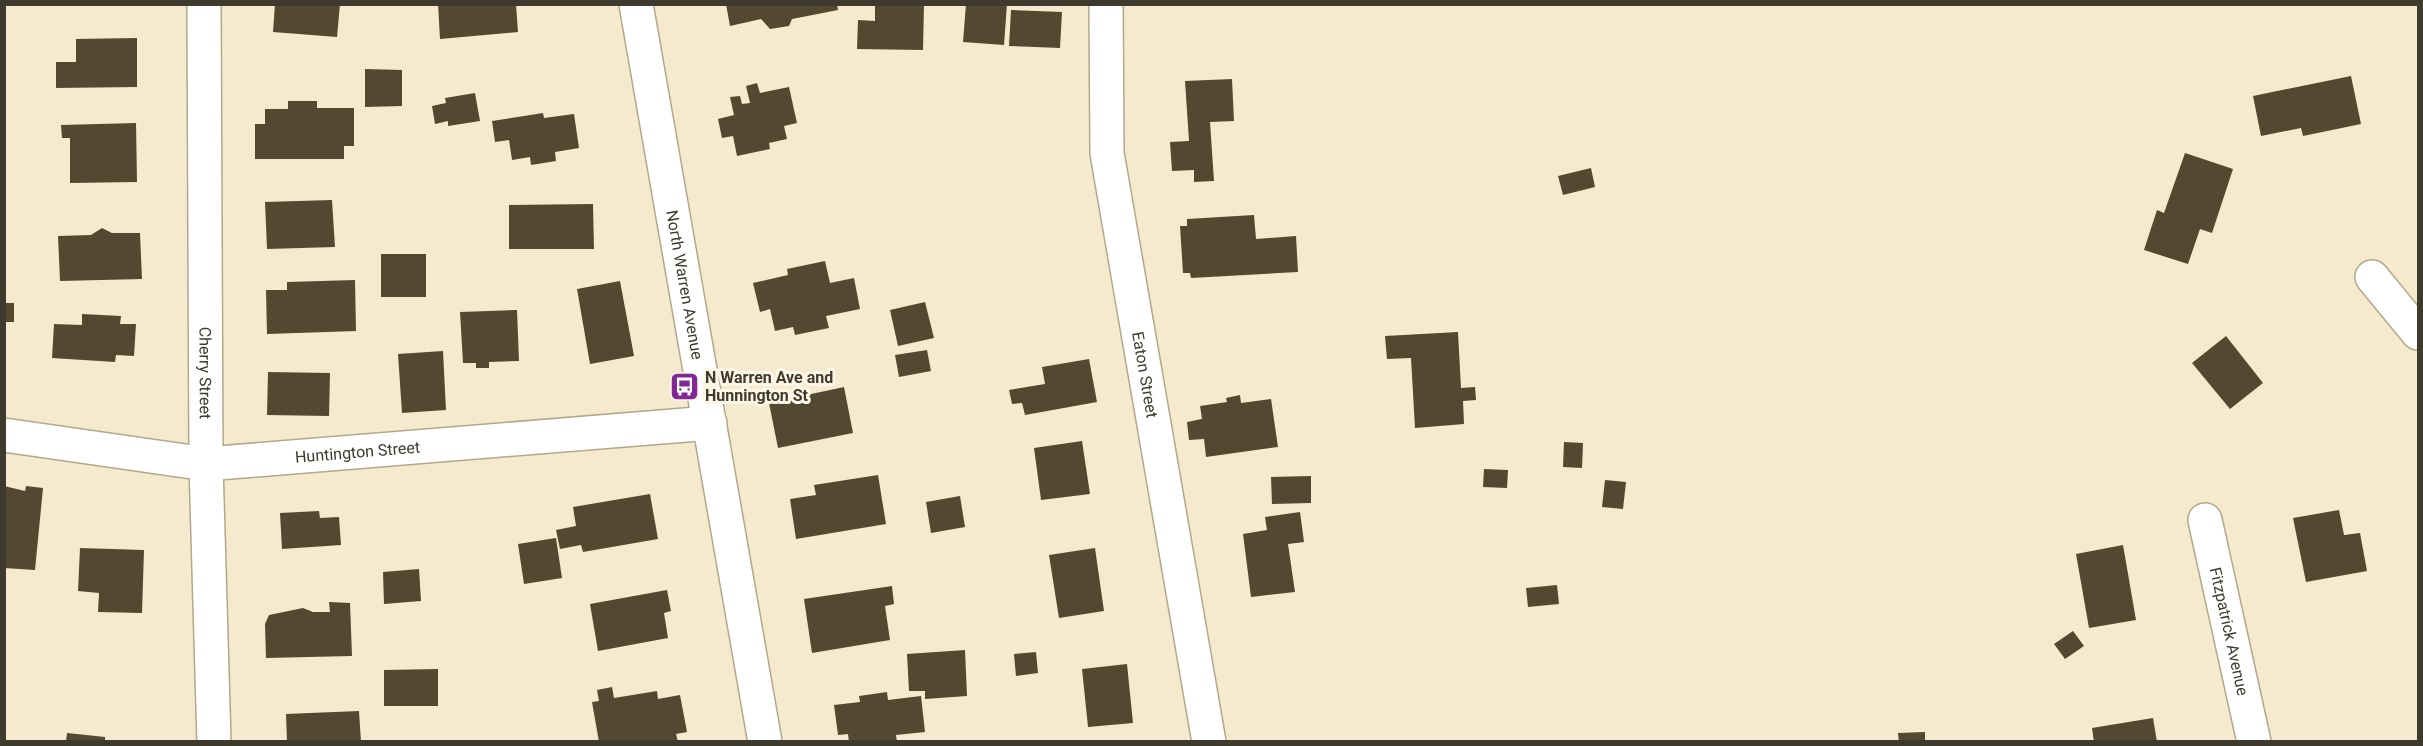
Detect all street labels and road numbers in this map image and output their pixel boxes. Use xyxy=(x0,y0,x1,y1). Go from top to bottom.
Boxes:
street label: North Warren Avenue xyxy=(663,209,707,361)
street label: Cherry Street xyxy=(196,327,215,419)
street label: Eaton Street xyxy=(1129,330,1162,419)
street label: Huntington Street xyxy=(294,437,421,466)
street label: Fitzpatrick Avenue xyxy=(2206,565,2253,697)

